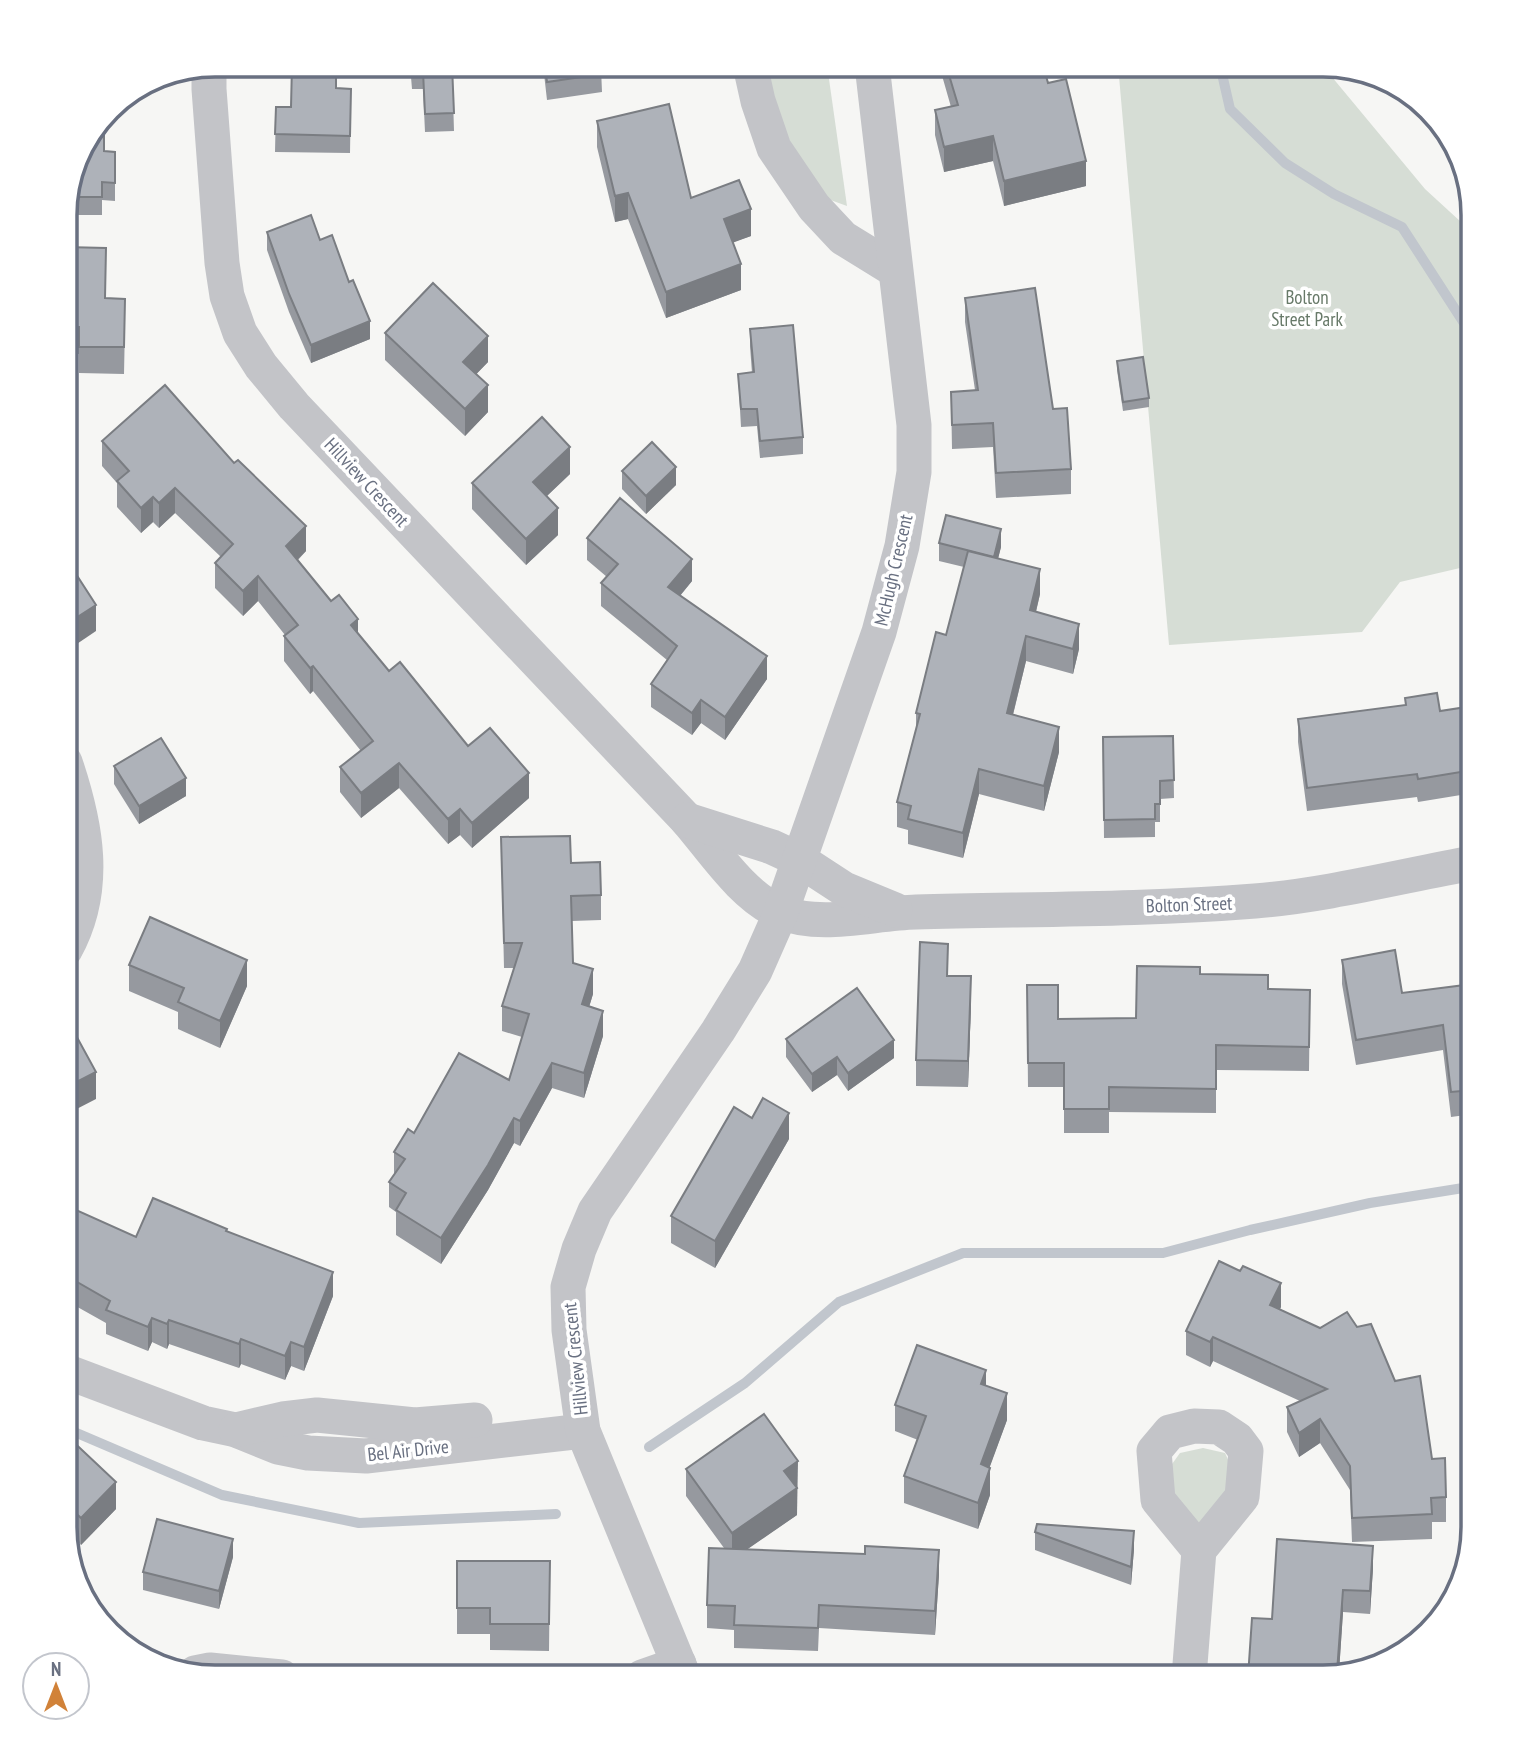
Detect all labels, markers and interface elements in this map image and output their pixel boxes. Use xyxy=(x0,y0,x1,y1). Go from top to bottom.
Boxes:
park label: Bolton Street Park xyxy=(1271,285,1343,331)
street label: Hillview Crescent xyxy=(320,432,415,532)
street label: McHugh Crescent xyxy=(869,511,918,628)
street label: Bolton Street xyxy=(1145,890,1233,918)
street label: Hillview Crescent xyxy=(557,1301,593,1416)
street label: Bel Air Drive xyxy=(366,1434,450,1466)
north arrow xyxy=(21,1651,91,1721)
text: N xyxy=(51,1657,61,1681)

